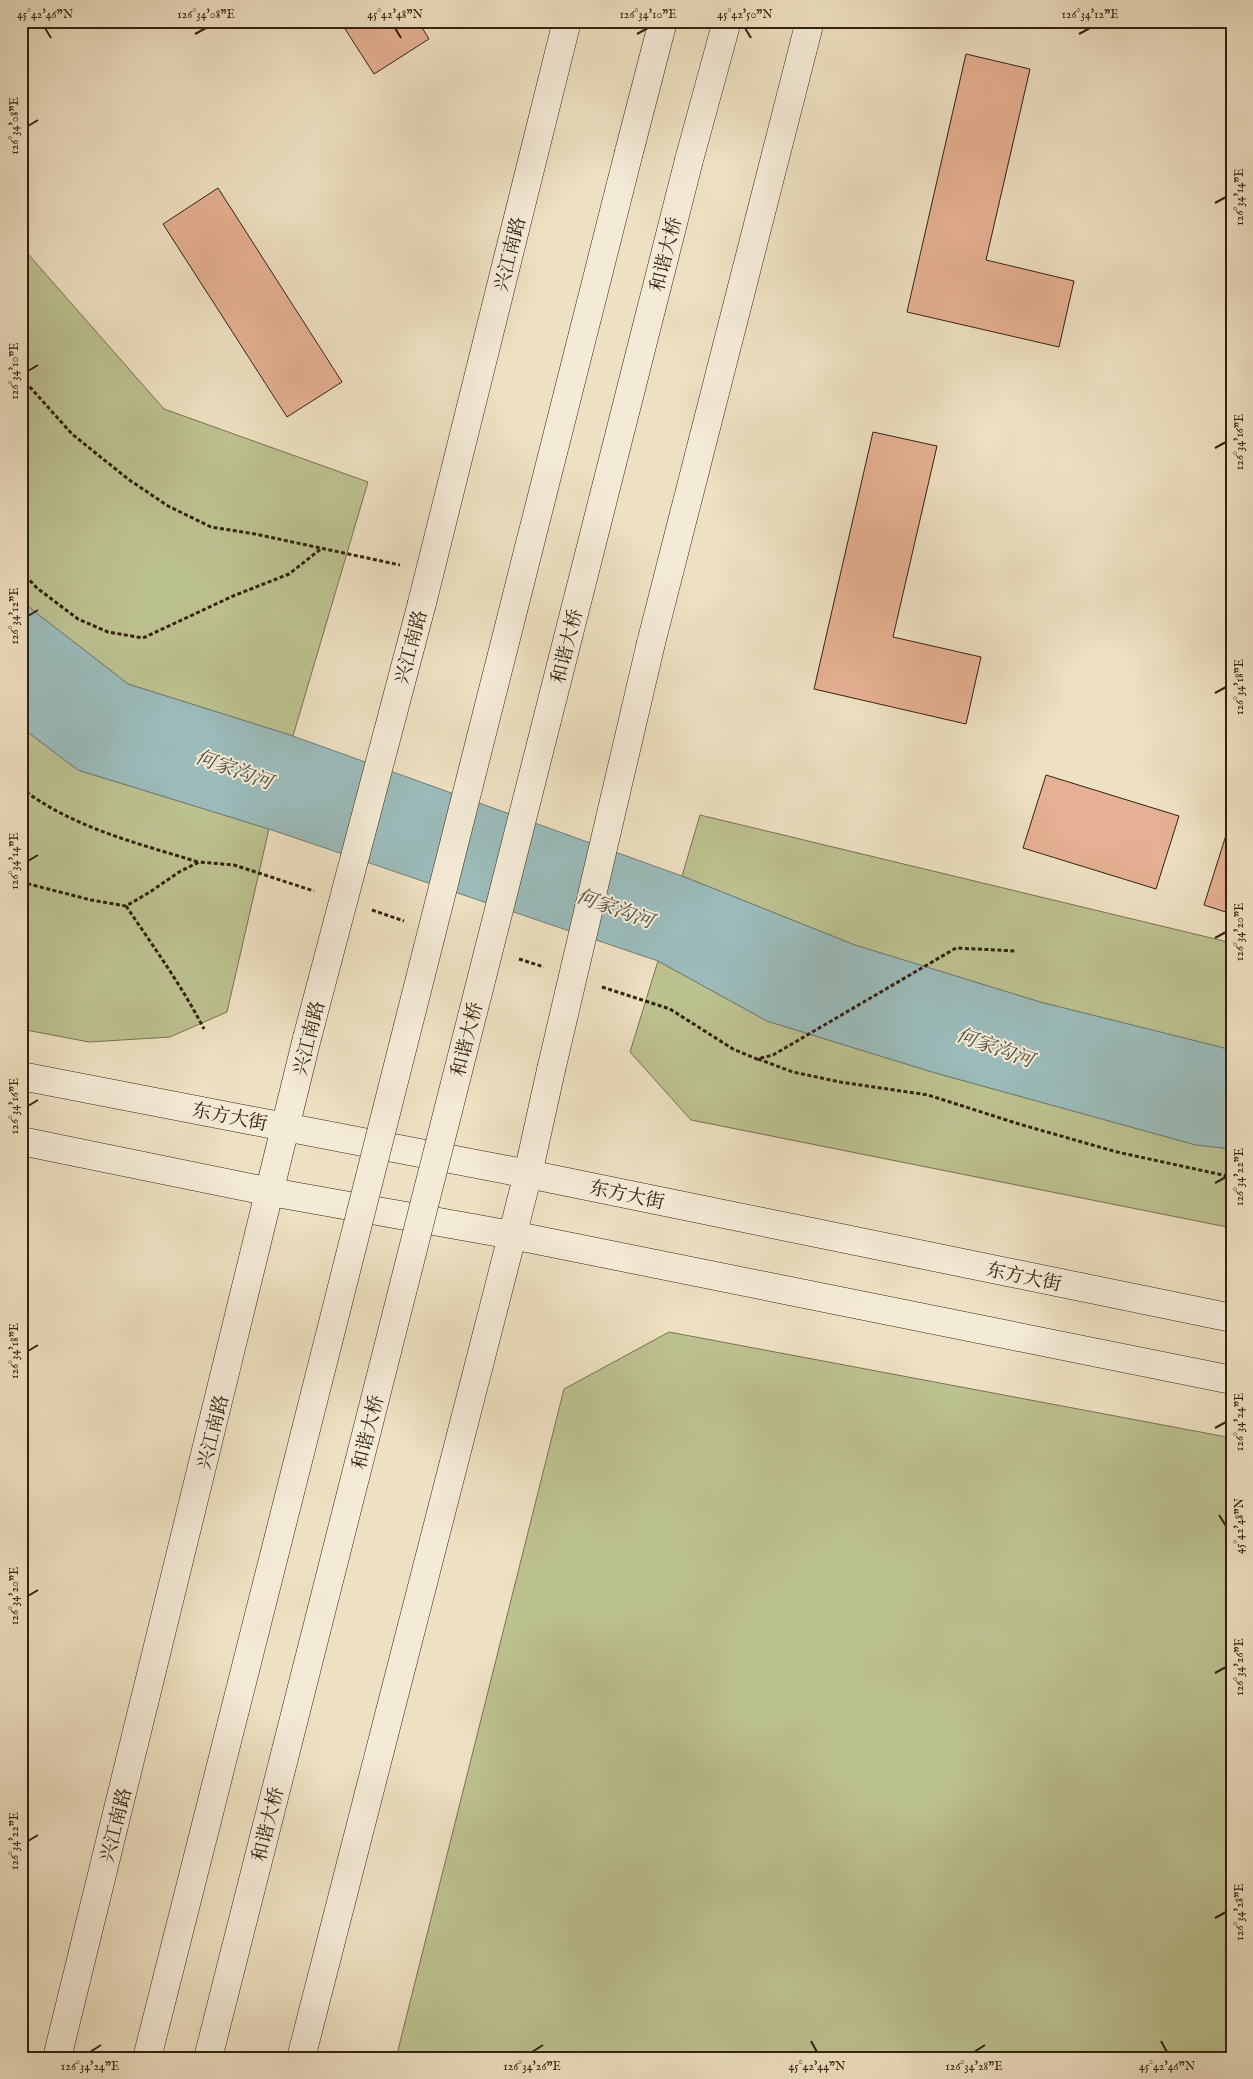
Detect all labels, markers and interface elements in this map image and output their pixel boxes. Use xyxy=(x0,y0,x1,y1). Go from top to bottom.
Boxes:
text: 45°42'46"N xyxy=(17,7,74,22)
text: 126°34'08"E xyxy=(177,7,235,22)
text: 45°42'48"N xyxy=(367,7,423,22)
text: 126°34'10"E xyxy=(619,7,677,22)
text: 45°42'50"N xyxy=(717,7,773,22)
text: 126°34'12"E xyxy=(1061,7,1119,22)
text: 126°34'08"E xyxy=(7,97,22,155)
text: 126°34'14"E xyxy=(1232,168,1247,226)
street label: 兴江南路 xyxy=(490,215,532,294)
street label: 和谐大桥 xyxy=(646,215,688,294)
text: 126°34'10"E xyxy=(7,342,22,400)
text: 126°34'16"E xyxy=(1232,414,1247,470)
text: 126°34'12"E xyxy=(7,587,22,645)
street label: 和谐大桥 xyxy=(547,607,589,686)
street label: 兴江南路 xyxy=(391,608,433,687)
text: 126°34'18"E xyxy=(1232,659,1247,715)
water label: 何家沟河 xyxy=(192,745,278,797)
text: 126°34'14"E xyxy=(7,832,22,890)
water label: 何家沟河 xyxy=(573,884,659,936)
text: 126°34'20"E xyxy=(1232,903,1247,961)
street label: 兴江南路 xyxy=(289,999,331,1078)
street label: 和谐大桥 xyxy=(447,1000,489,1079)
water label: 何家沟河 xyxy=(953,1023,1039,1075)
text: 126°34'16"E xyxy=(7,1078,22,1134)
street label: 东方大街 xyxy=(190,1099,269,1137)
text: 126°34'22"E xyxy=(1232,1148,1247,1206)
street label: 东方大街 xyxy=(587,1176,666,1216)
street label: 东方大街 xyxy=(984,1258,1063,1298)
text: 126°34'18"E xyxy=(7,1323,22,1379)
street label: 兴江南路 xyxy=(193,1393,235,1472)
street label: 和谐大桥 xyxy=(348,1393,390,1472)
text: 126°34'24"E xyxy=(1232,1393,1247,1451)
text: 45°42'48"N xyxy=(1232,1498,1247,1554)
text: 126°34'20"E xyxy=(7,1567,22,1625)
text: 126°34'26"E xyxy=(1232,1638,1247,1696)
street label: 和谐大桥 xyxy=(248,1785,290,1864)
street label: 兴江南路 xyxy=(96,1786,138,1865)
text: 126°34'22"E xyxy=(7,1812,22,1870)
text: 126°34'28"E xyxy=(1232,1883,1247,1941)
text: 126°34'24"E xyxy=(61,2059,119,2074)
text: 126°34'26"E xyxy=(503,2059,561,2074)
text: 45°42'44"N xyxy=(789,2059,846,2074)
text: 126°34'28"E xyxy=(945,2059,1003,2074)
text: 45°42'46"N xyxy=(1139,2059,1196,2074)

